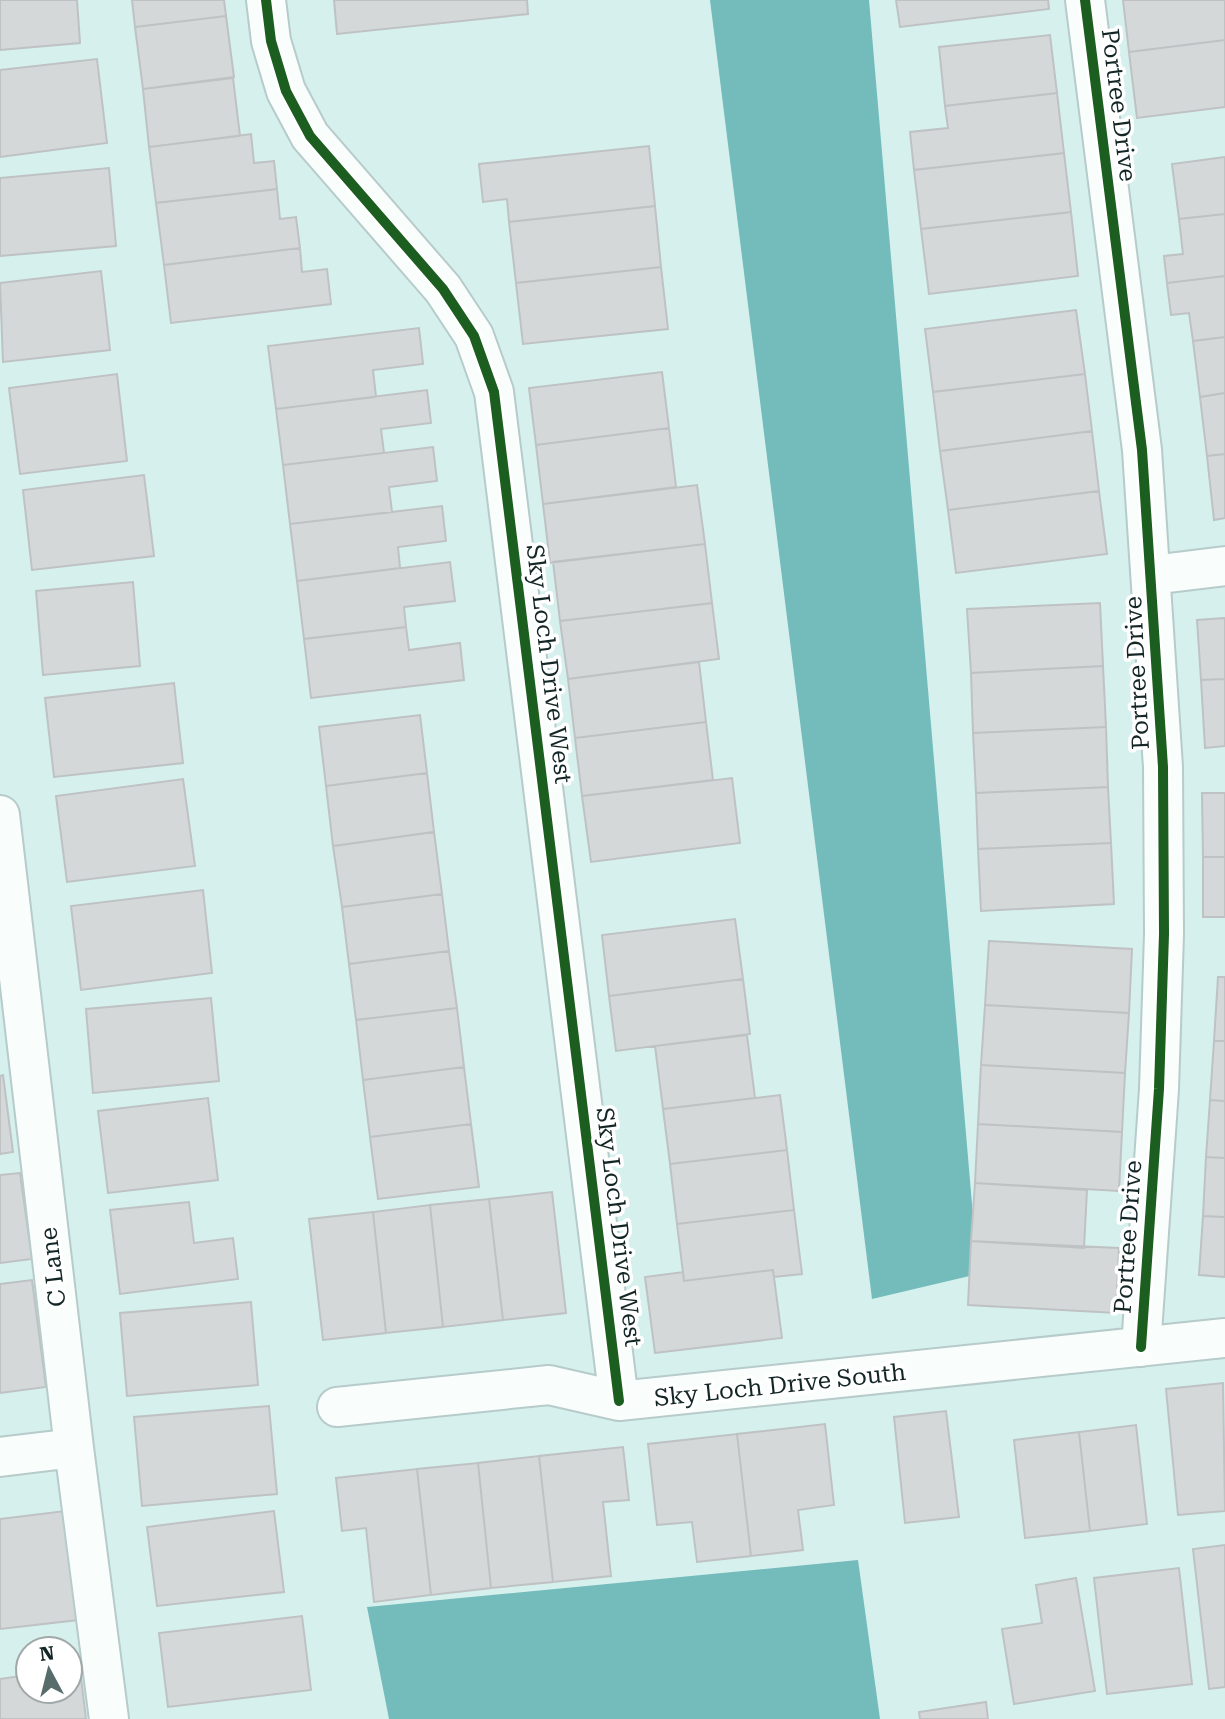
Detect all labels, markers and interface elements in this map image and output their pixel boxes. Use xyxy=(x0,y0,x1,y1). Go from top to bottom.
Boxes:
street label: Portree Drive xyxy=(1096,27,1142,183)
street label: Sky Loch Drive West xyxy=(520,543,578,785)
street label: Portree Drive xyxy=(1119,596,1155,750)
street label: Sky Loch Drive West xyxy=(590,1106,648,1348)
street label: Portree Drive xyxy=(1109,1159,1147,1315)
street label: C Lane xyxy=(34,1226,72,1308)
street label: Sky Loch Drive South xyxy=(653,1358,907,1412)
north arrow xyxy=(14,1635,84,1705)
text: N xyxy=(38,1641,56,1666)

